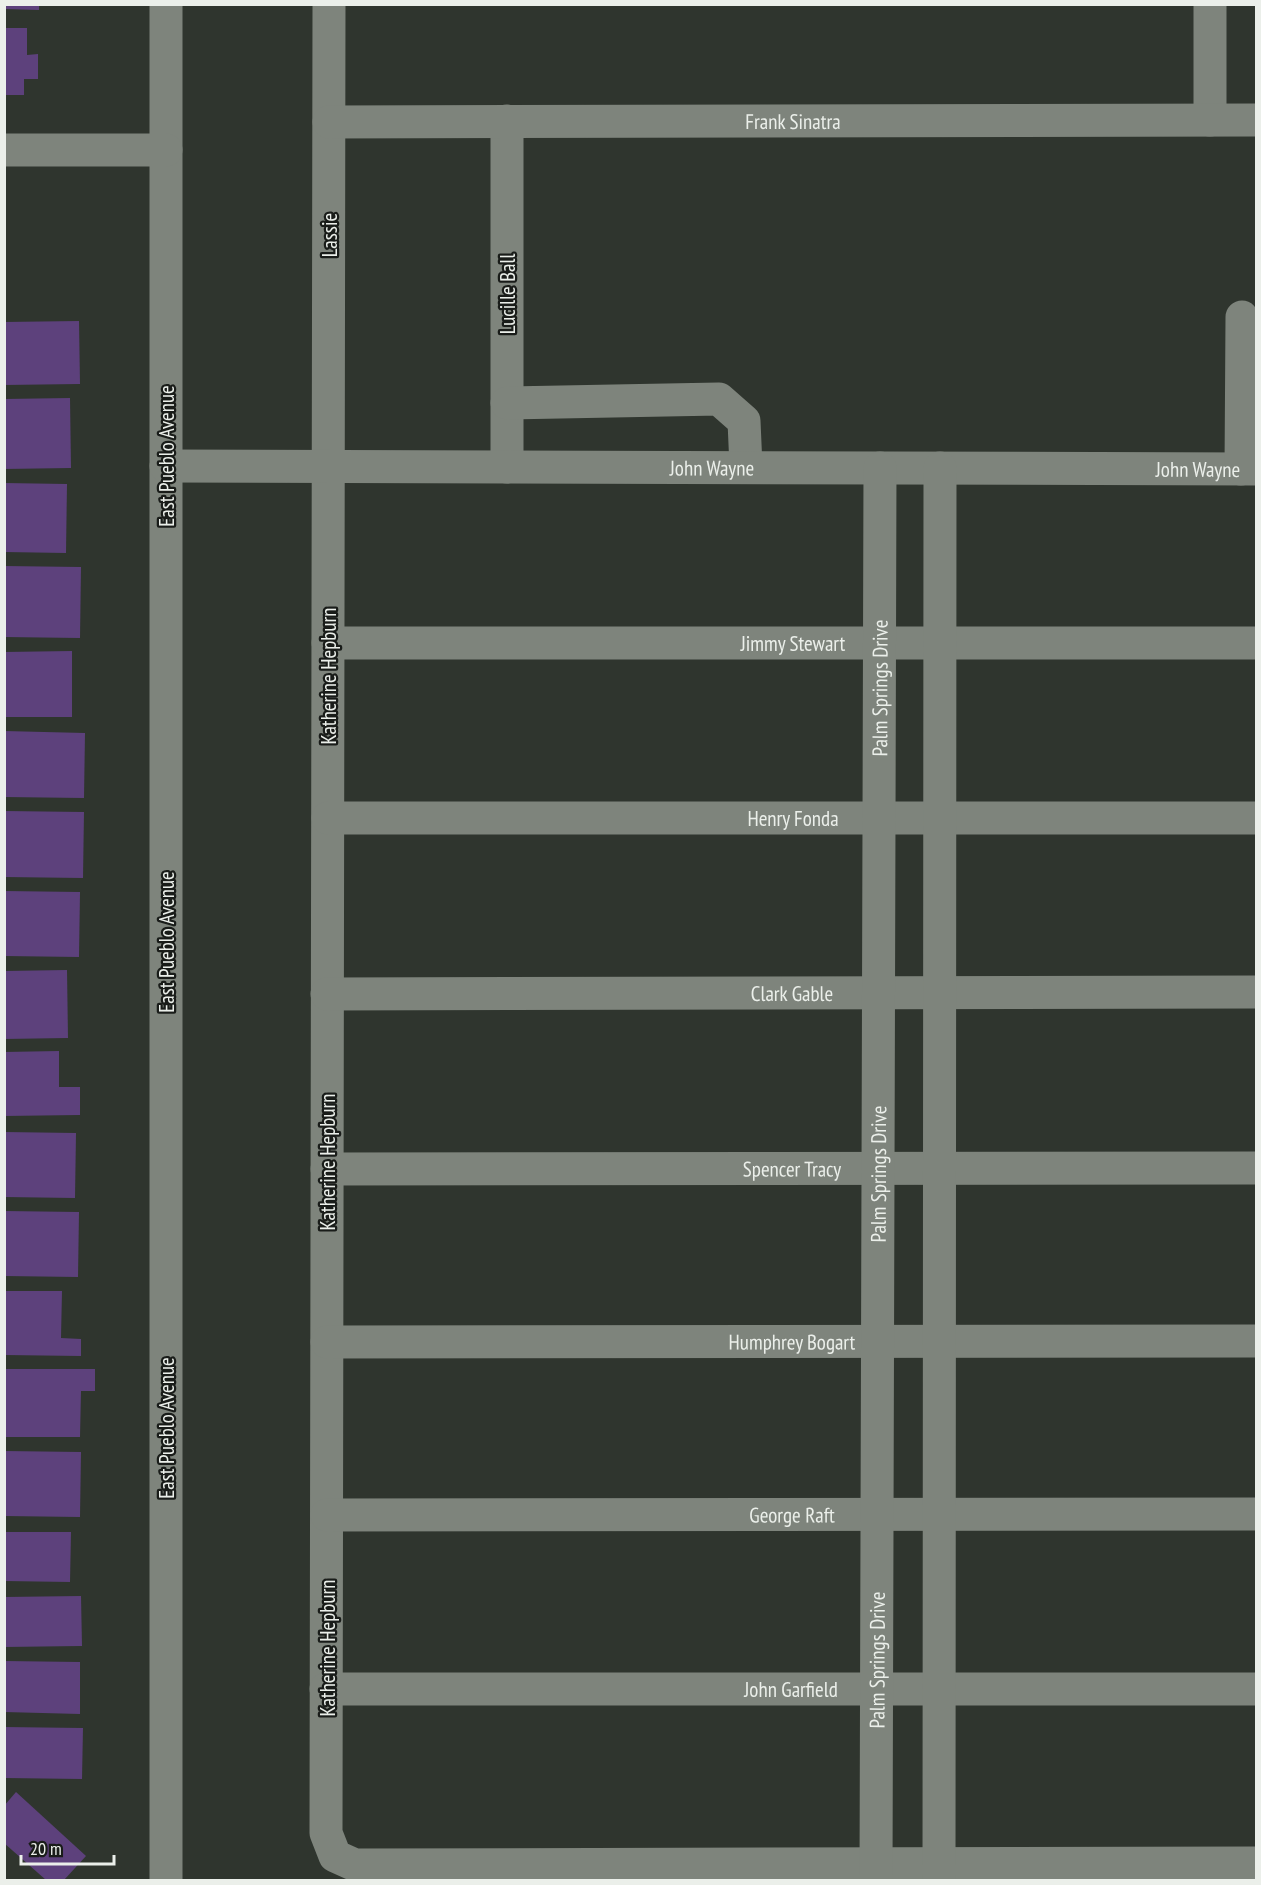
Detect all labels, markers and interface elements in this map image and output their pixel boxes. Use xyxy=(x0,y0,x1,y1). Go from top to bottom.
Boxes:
street label: Frank Sinatra xyxy=(745,107,841,135)
street label: Lassie xyxy=(316,213,343,257)
street label: Lucille Ball xyxy=(494,254,521,334)
street label: East Pueblo Avenue xyxy=(153,385,180,527)
street label: John Wayne xyxy=(669,454,754,481)
street label: John Wayne xyxy=(1155,455,1240,482)
street label: Katherine Hepburn xyxy=(315,608,342,744)
street label: Palm Springs Drive xyxy=(866,620,893,756)
street label: Jimmy Stewart xyxy=(740,630,846,657)
street label: Henry Fonda xyxy=(747,805,839,832)
street label: East Pueblo Avenue xyxy=(153,871,180,1013)
street label: Clark Gable xyxy=(751,979,833,1007)
street label: Katherine Hepburn xyxy=(314,1094,341,1230)
street label: Palm Springs Drive xyxy=(864,1106,892,1242)
street label: Spencer Tracy xyxy=(743,1155,841,1182)
street label: Humphrey Bogart xyxy=(729,1328,856,1355)
street label: East Pueblo Avenue xyxy=(153,1357,180,1499)
street label: George Raft xyxy=(749,1501,835,1528)
street label: Katherine Hepburn xyxy=(314,1580,341,1716)
street label: Palm Springs Drive xyxy=(863,1592,890,1728)
street label: John Garfield xyxy=(743,1676,838,1703)
scale bar xyxy=(21,1828,114,1866)
text: 20 m xyxy=(30,1837,62,1860)

